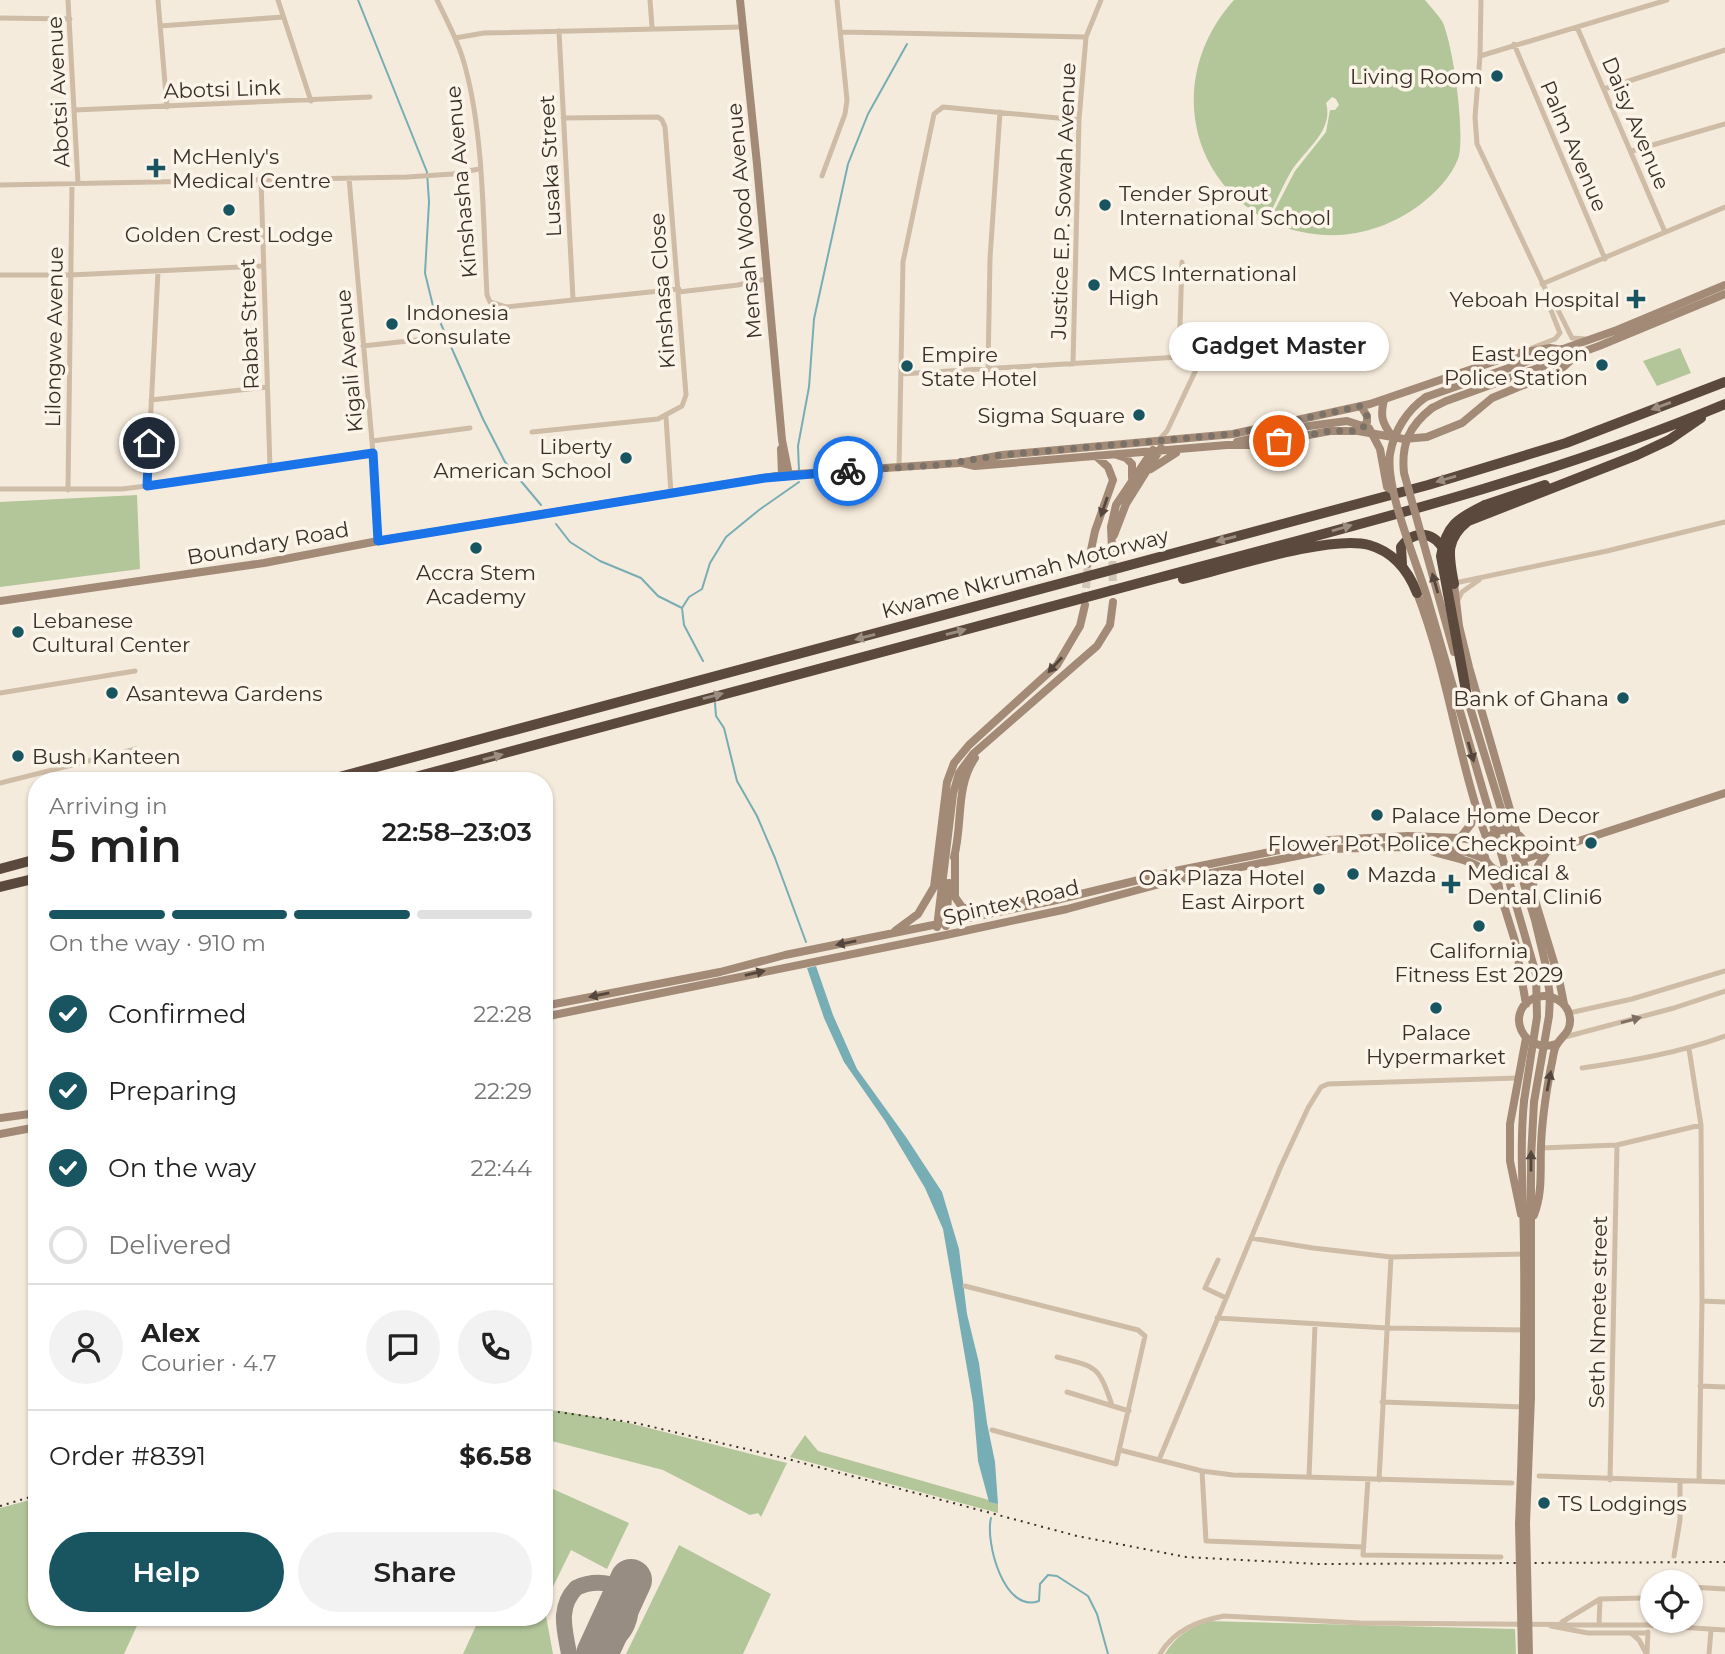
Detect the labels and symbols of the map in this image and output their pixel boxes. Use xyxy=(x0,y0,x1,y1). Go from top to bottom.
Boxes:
street label: Abotsi Avenue xyxy=(42,16,74,168)
street label: Daisy Avenue xyxy=(1597,53,1675,193)
street label: Justice E.P. Sowah Avenue xyxy=(1046,62,1080,341)
place label: Living Room xyxy=(1350,64,1483,89)
marker: Living Room xyxy=(1489,68,1505,84)
street label: Abotsi Link xyxy=(163,74,281,104)
street label: Palm Avenue xyxy=(1535,77,1613,215)
street label: Kinshasha Avenue xyxy=(440,85,482,279)
street label: Lusaka Street xyxy=(534,94,566,238)
street label: Mensah Wood Avenue xyxy=(721,102,767,340)
place label: McHenly's Medical Centre xyxy=(172,144,331,193)
marker: McHenly's Medical Centre xyxy=(146,158,166,178)
place label: Tender Sprout International School xyxy=(1119,181,1331,230)
marker: Tender Sprout International School xyxy=(1097,197,1113,213)
marker: Golden Crest Lodge xyxy=(221,202,237,218)
street label: Kinshasa Close xyxy=(644,212,680,370)
place label: Golden Crest Lodge xyxy=(125,222,333,247)
street label: Lilongwe Avenue xyxy=(40,246,68,428)
street label: Rabat Street xyxy=(234,258,264,390)
place label: MCS International High xyxy=(1108,261,1297,310)
marker: MCS International High xyxy=(1086,277,1102,293)
place label: Yeboah Hospital xyxy=(1449,287,1620,312)
street label: Kigali Avenue xyxy=(330,288,368,434)
marker: Yeboah Hospital xyxy=(1626,289,1646,309)
place label: Indonesia Consulate xyxy=(406,300,511,349)
marker: Indonesia Consulate xyxy=(384,316,400,332)
callout: Gadget Master xyxy=(1169,322,1389,371)
place label: East Legon Police Station xyxy=(1444,341,1588,390)
place label: Empire State Hotel xyxy=(921,342,1037,391)
marker: East Legon Police Station xyxy=(1594,357,1610,373)
marker: Empire State Hotel xyxy=(899,358,915,374)
one-way arrow xyxy=(1651,401,1672,412)
place label: Sigma Square xyxy=(977,403,1125,428)
marker: Sigma Square xyxy=(1131,407,1147,423)
pin xyxy=(1249,411,1309,471)
pin xyxy=(119,413,179,473)
place label: Liberty American School xyxy=(433,434,613,483)
courier xyxy=(813,436,883,506)
marker: Liberty American School xyxy=(618,450,634,466)
one-way arrow xyxy=(1435,475,1456,485)
one-way arrow xyxy=(1098,497,1109,518)
street label: Boundary Road xyxy=(185,516,351,570)
street label: Kwame Nkrumah Motorway xyxy=(879,522,1172,623)
one-way arrow xyxy=(1331,522,1353,533)
one-way arrow xyxy=(1215,534,1237,545)
marker: Accra Stem Academy xyxy=(468,540,484,556)
place label: Accra Stem Academy xyxy=(416,560,536,609)
one-way arrow xyxy=(1429,572,1440,594)
place label: Lebanese Cultural Center xyxy=(32,608,190,657)
marker: Lebanese Cultural Center xyxy=(10,624,26,640)
one-way arrow xyxy=(946,626,968,637)
one-way arrow xyxy=(854,632,875,642)
one-way arrow xyxy=(1048,656,1064,673)
place label: Asantewa Gardens xyxy=(126,681,322,706)
marker: Asantewa Gardens xyxy=(104,685,120,701)
place label: Bank of Ghana xyxy=(1453,686,1609,711)
one-way arrow xyxy=(702,690,724,701)
marker: Bank of Ghana xyxy=(1615,690,1631,706)
one-way arrow xyxy=(1467,742,1477,763)
place label: Bush Kanteen xyxy=(32,744,181,769)
marker: Bush Kanteen xyxy=(10,748,26,764)
one-way arrow xyxy=(483,751,504,761)
place label: Palace Home Decor xyxy=(1391,803,1600,828)
marker: Palace Home Decor xyxy=(1369,807,1385,823)
place label: Flower Pot Police Checkpoint xyxy=(1268,831,1577,856)
marker: Flower Pot Police Checkpoint xyxy=(1583,835,1599,851)
place label: Medical & Dental Clini6 xyxy=(1467,860,1602,909)
place label: Mazda xyxy=(1367,862,1437,887)
place label: Oak Plaza Hotel East Airport xyxy=(1138,865,1305,914)
marker: Mazda xyxy=(1345,866,1361,882)
street label: Spintex Road xyxy=(940,874,1082,930)
marker: Medical & Dental Clini6 xyxy=(1441,874,1461,894)
marker: Oak Plaza Hotel East Airport xyxy=(1311,881,1327,897)
marker: California Fitness Est 2029 xyxy=(1471,918,1487,934)
one-way arrow xyxy=(835,938,857,949)
place label: California Fitness Est 2029 xyxy=(1395,938,1563,987)
one-way arrow xyxy=(744,967,766,978)
one-way arrow xyxy=(588,990,610,1001)
marker: Palace Hypermarket xyxy=(1428,1000,1444,1016)
one-way arrow xyxy=(1621,1014,1642,1024)
place label: Palace Hypermarket xyxy=(1366,1020,1506,1069)
one-way arrow xyxy=(1543,1070,1554,1092)
one-way arrow xyxy=(1525,1150,1537,1172)
street label: Seth Nmete street xyxy=(1584,1215,1612,1409)
place label: TS Lodgings xyxy=(1558,1491,1687,1516)
marker: TS Lodgings xyxy=(1536,1495,1552,1511)

